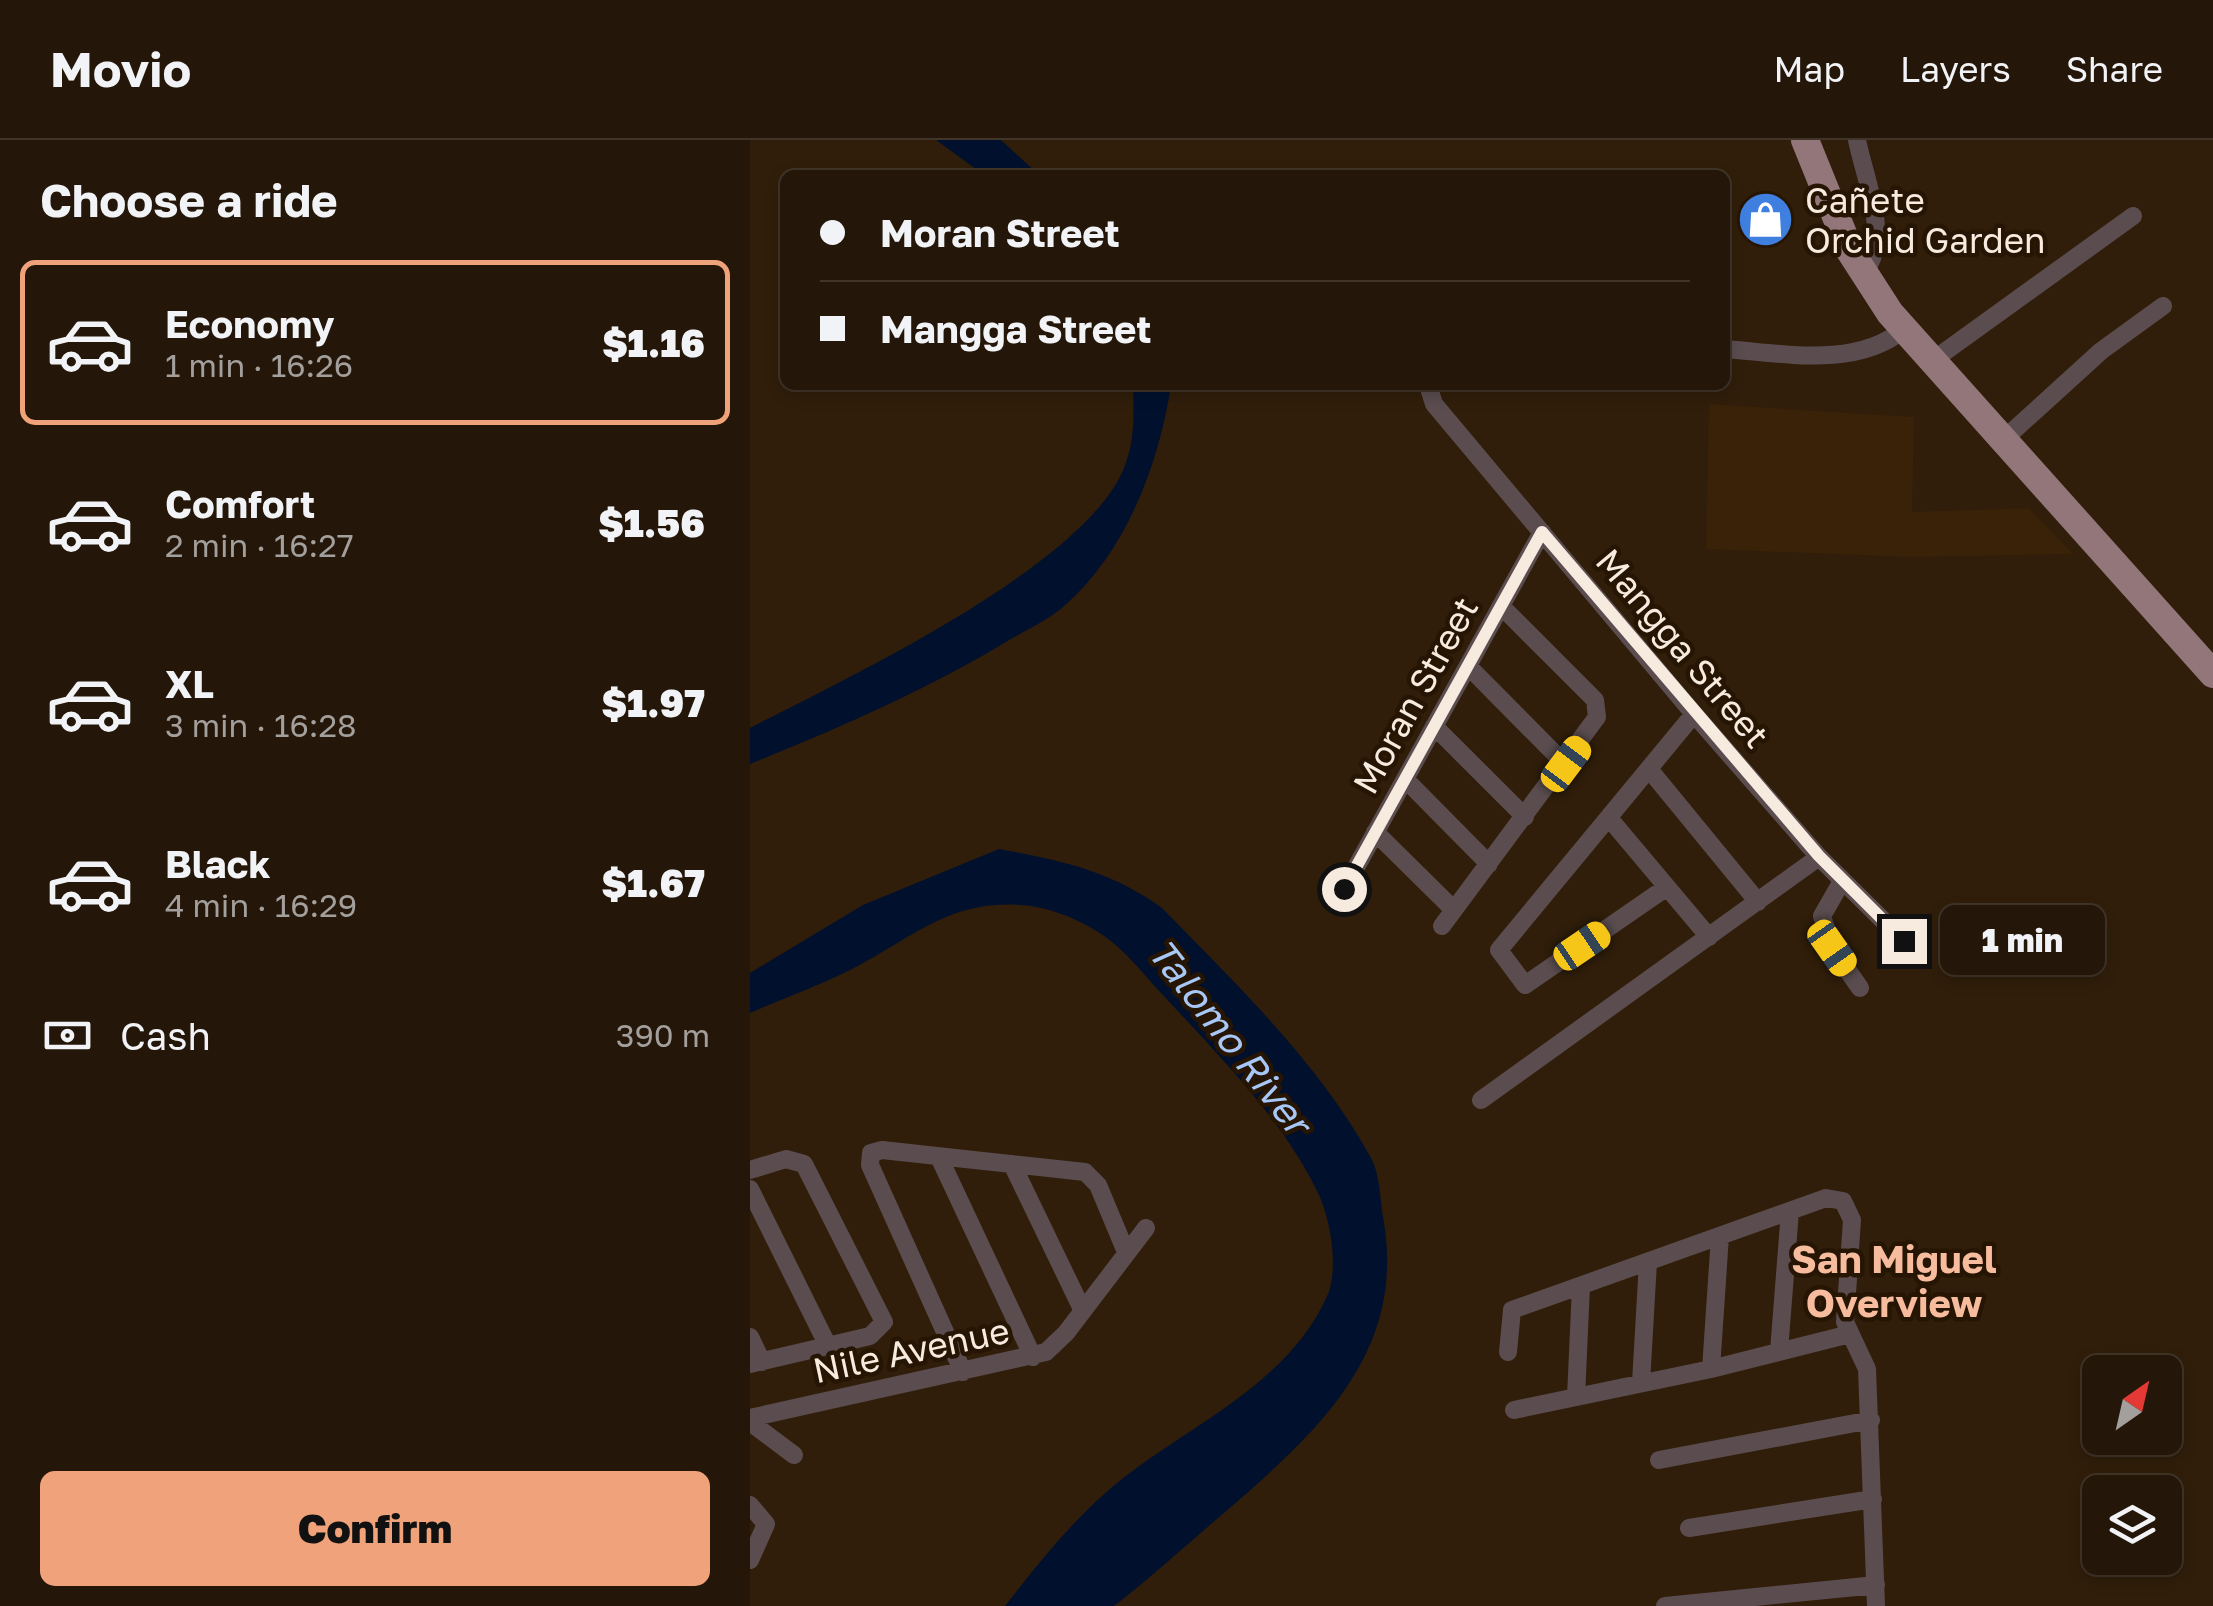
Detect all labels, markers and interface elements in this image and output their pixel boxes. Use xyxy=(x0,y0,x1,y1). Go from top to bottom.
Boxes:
text: Movio xyxy=(50,40,191,98)
text: Map xyxy=(1774,48,1845,90)
text: Layers xyxy=(1900,48,2011,90)
text: Share xyxy=(2066,48,2163,90)
text: Choose a ride xyxy=(40,173,338,227)
place label: Cañete Orchid Garden xyxy=(1805,179,2046,261)
shop icon: Cañete Orchid Garden xyxy=(1736,190,1796,250)
text: Moran Street xyxy=(880,210,1120,255)
icon: car xyxy=(45,298,135,388)
text: Economy xyxy=(165,301,334,346)
text: Mangga Street xyxy=(880,306,1152,351)
text: $1.16 xyxy=(602,320,705,365)
text: 1 min · 16:26 xyxy=(165,346,353,384)
icon: car xyxy=(45,478,135,568)
text: Comfort xyxy=(165,481,315,526)
text: $1.56 xyxy=(598,500,705,545)
text: 2 min · 16:27 xyxy=(165,526,354,564)
street label: Mangga Street xyxy=(1588,540,1778,756)
street label: Moran Street xyxy=(1344,589,1486,801)
icon: car xyxy=(45,658,135,748)
text: XL xyxy=(165,661,214,706)
text: $1.97 xyxy=(601,680,705,725)
text: 3 min · 16:28 xyxy=(165,706,356,744)
car xyxy=(1536,731,1596,797)
icon: car xyxy=(45,838,135,928)
text: Black xyxy=(165,841,270,886)
text: $1.67 xyxy=(601,860,705,905)
route start xyxy=(1322,867,1367,912)
text: 4 min · 16:29 xyxy=(165,886,357,924)
callout: 1 min xyxy=(1939,906,2104,976)
car xyxy=(1803,915,1861,981)
car xyxy=(1549,917,1615,975)
route end xyxy=(1882,919,1927,964)
text: 1 min xyxy=(1982,921,2063,959)
water label: Talomo River xyxy=(1140,929,1323,1147)
icon: cash xyxy=(40,1008,95,1063)
text: Cash xyxy=(120,1013,211,1058)
text: 390 m xyxy=(616,1016,710,1054)
district label: San Miguel Overview xyxy=(1791,1236,1997,1325)
street label: Nile Avenue xyxy=(809,1309,1013,1391)
north arrow xyxy=(2082,1355,2182,1455)
map controls xyxy=(2082,1355,2182,1575)
button: Confirm xyxy=(40,1471,710,1586)
button: layers xyxy=(2082,1475,2182,1575)

